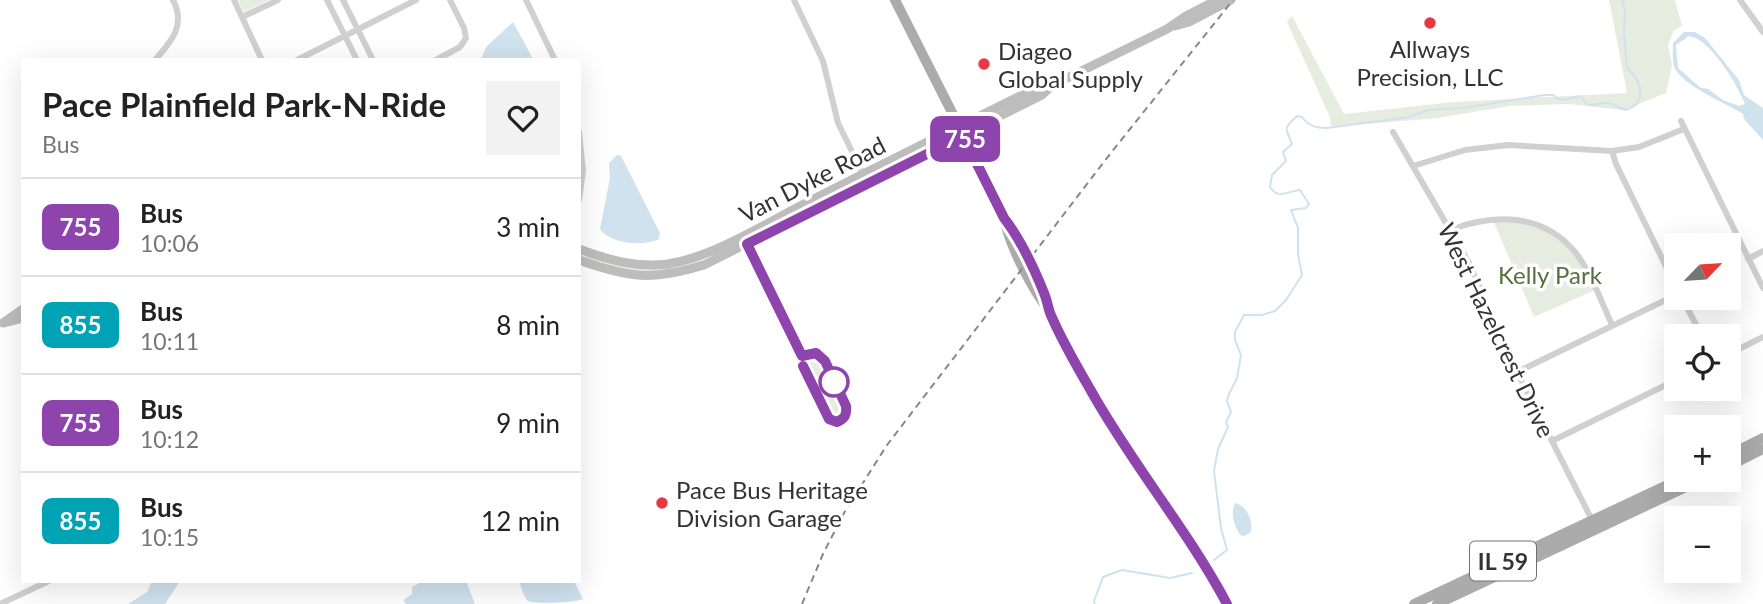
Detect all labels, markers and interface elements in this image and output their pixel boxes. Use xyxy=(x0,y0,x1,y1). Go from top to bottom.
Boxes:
marker: Allways Precision, LLC xyxy=(1422,15,1438,31)
place label: Allways Precision, LLC xyxy=(1357,34,1503,91)
place label: Diageo Global Supply xyxy=(998,36,1144,93)
marker: Diageo Global Supply xyxy=(976,56,992,72)
button: heart xyxy=(486,81,560,155)
text: Pace Plainfield Park-N-Ride xyxy=(42,84,446,124)
line badge: 755 xyxy=(925,116,1005,162)
text: 755 xyxy=(944,124,986,153)
text: Bus xyxy=(42,130,79,158)
street label: Van Dyke Road xyxy=(734,130,890,228)
text: Bus xyxy=(140,197,183,229)
text: 3 min xyxy=(496,211,560,243)
text: 755 xyxy=(60,212,101,241)
street label: West Hazelcrest Drive xyxy=(1432,218,1562,442)
text: 10:06 xyxy=(140,229,199,257)
north arrow xyxy=(1664,233,1741,310)
map controls xyxy=(1664,233,1741,583)
park label: Kelly Park xyxy=(1498,260,1603,289)
text: Bus xyxy=(140,295,183,327)
text: 8 min xyxy=(496,309,560,341)
text: 855 xyxy=(60,310,101,339)
button: locate xyxy=(1664,324,1741,401)
text: 10:11 xyxy=(140,327,199,355)
unlabelled marker xyxy=(819,367,849,397)
text: Bus xyxy=(140,393,183,425)
text: 9 min xyxy=(496,407,560,439)
text: 755 xyxy=(60,408,101,437)
button: + xyxy=(1664,415,1741,492)
text: 10:12 xyxy=(140,425,199,453)
place label: Pace Bus Heritage Division Garage xyxy=(676,475,868,532)
text: Bus xyxy=(140,491,183,523)
marker: Pace Bus Heritage Division Garage xyxy=(654,495,670,511)
text: 12 min xyxy=(481,505,560,537)
text: 855 xyxy=(60,506,101,535)
button: − xyxy=(1664,506,1741,583)
text: 10:15 xyxy=(140,523,199,551)
road number: IL 59 xyxy=(1470,541,1536,580)

